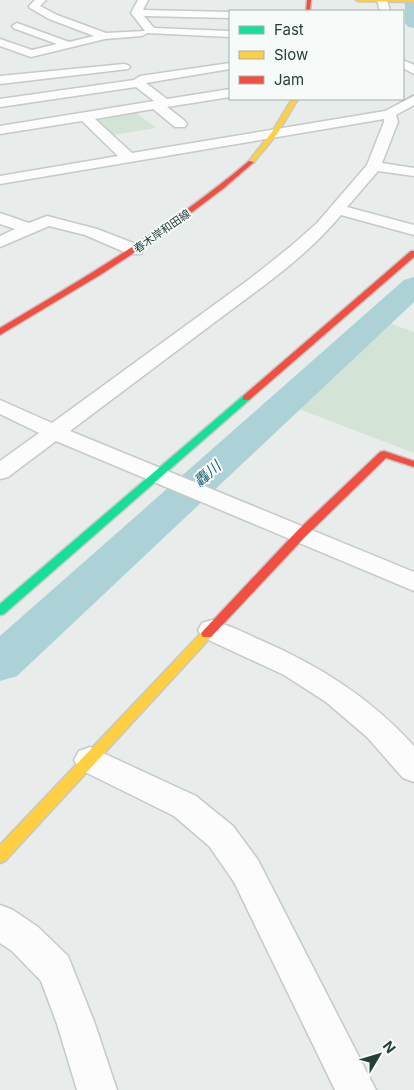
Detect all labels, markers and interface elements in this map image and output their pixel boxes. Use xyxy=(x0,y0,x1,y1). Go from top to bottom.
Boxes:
legend xyxy=(229,10,404,100)
text: Fast xyxy=(274,20,304,39)
text: Slow xyxy=(274,45,308,64)
text: Jam xyxy=(274,70,304,89)
street label: 春木岸和田線 xyxy=(131,206,193,256)
water label: 轟川 xyxy=(189,456,226,491)
north arrow xyxy=(354,1030,404,1080)
text: N xyxy=(380,1037,400,1056)

